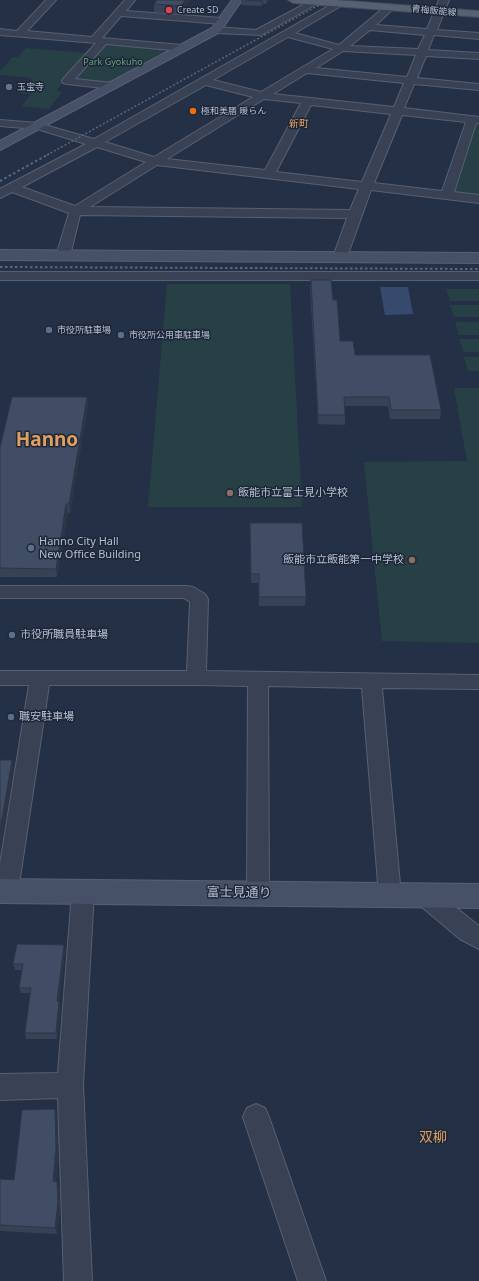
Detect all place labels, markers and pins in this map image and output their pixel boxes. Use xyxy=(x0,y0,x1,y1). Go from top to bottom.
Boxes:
marker: Create SD xyxy=(164,5,174,15)
place label: Create SD xyxy=(177,5,219,15)
marker: 玉宝寺 xyxy=(4,82,14,92)
place label: 玉宝寺 xyxy=(17,82,44,92)
marker: 極和美膳 暖らん xyxy=(188,106,198,116)
place label: 極和美膳 暖らん xyxy=(201,106,266,116)
marker: 市役所駐車場 xyxy=(44,325,54,335)
place label: 市役所駐車場 xyxy=(57,325,111,335)
marker: 市役所公用車駐車場 xyxy=(116,330,126,340)
place label: 市役所公用車駐車場 xyxy=(129,330,210,340)
place label: 飯能市立富士見小学校 xyxy=(238,486,348,500)
marker: 飯能市立富士見小学校 xyxy=(225,488,235,498)
place label: Hanno City Hall New Office Building xyxy=(39,535,141,561)
marker: Hanno City Hall New Office Building xyxy=(26,543,36,553)
place label: 飯能市立飯能第一中学校 xyxy=(283,553,404,567)
marker: 飯能市立飯能第一中学校 xyxy=(407,555,417,565)
place label: 市役所職員駐車場 xyxy=(20,628,108,642)
marker: 市役所職員駐車場 xyxy=(7,630,17,640)
place label: 職安駐車場 xyxy=(19,710,74,724)
marker: 職安駐車場 xyxy=(6,712,16,722)

